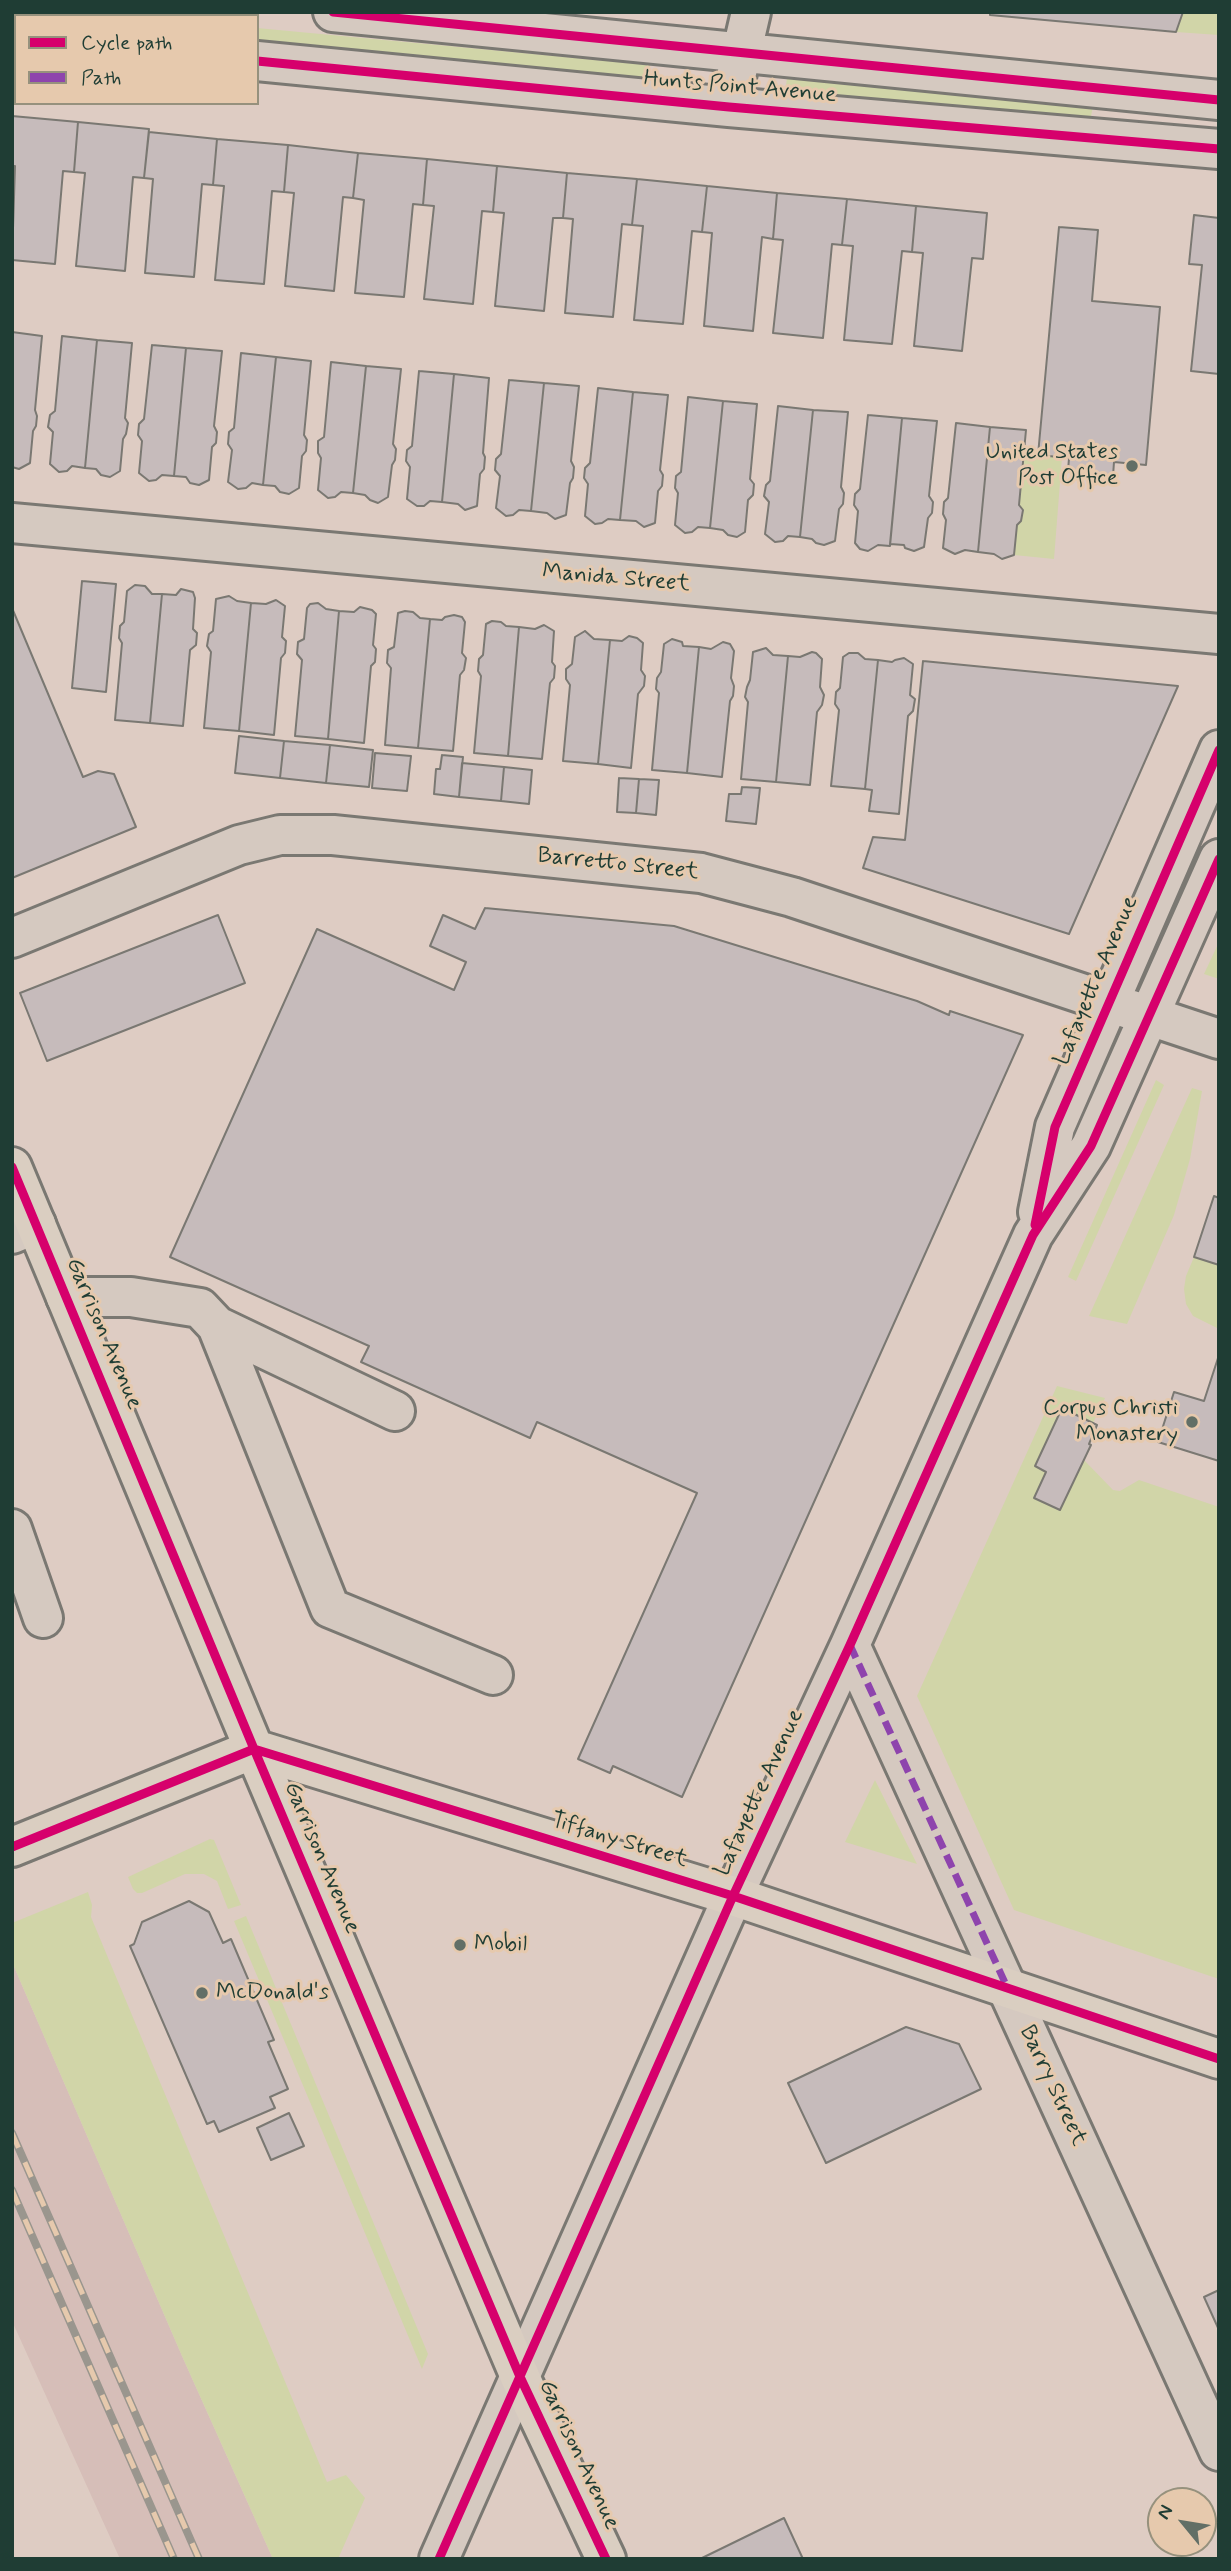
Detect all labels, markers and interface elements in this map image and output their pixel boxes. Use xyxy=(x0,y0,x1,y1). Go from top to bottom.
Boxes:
legend xyxy=(14,14,259,105)
text: Cycle path xyxy=(81,29,172,57)
text: Path xyxy=(81,64,121,92)
street label: Hunts Point Avenue xyxy=(643,66,837,110)
place label: United States Post Office xyxy=(986,439,1118,493)
marker: United States Post Office xyxy=(1124,458,1140,474)
street label: Manida Street xyxy=(541,559,691,599)
street label: Barretto Street xyxy=(536,843,700,887)
street label: Lafayette Avenue xyxy=(1049,892,1145,1070)
street label: Garrison Avenue xyxy=(59,1254,147,1414)
place label: Corpus Christi Monastery xyxy=(1043,1395,1178,1449)
marker: Corpus Christi Monastery xyxy=(1184,1414,1200,1430)
street label: Lafayette Avenue xyxy=(709,1705,811,1881)
street label: Garrison Avenue xyxy=(277,1778,365,1938)
street label: Tiffany Street xyxy=(547,1807,691,1875)
place label: Mobil xyxy=(474,1931,527,1959)
marker: Mobil xyxy=(452,1937,468,1953)
place label: McDonald's xyxy=(216,1979,329,2007)
marker: McDonald's xyxy=(194,1985,210,2001)
street label: Barry Street xyxy=(1012,2021,1092,2151)
street label: Garrison Avenue xyxy=(531,2376,625,2534)
north arrow xyxy=(1147,2487,1217,2557)
text: N xyxy=(1151,2501,1179,2524)

